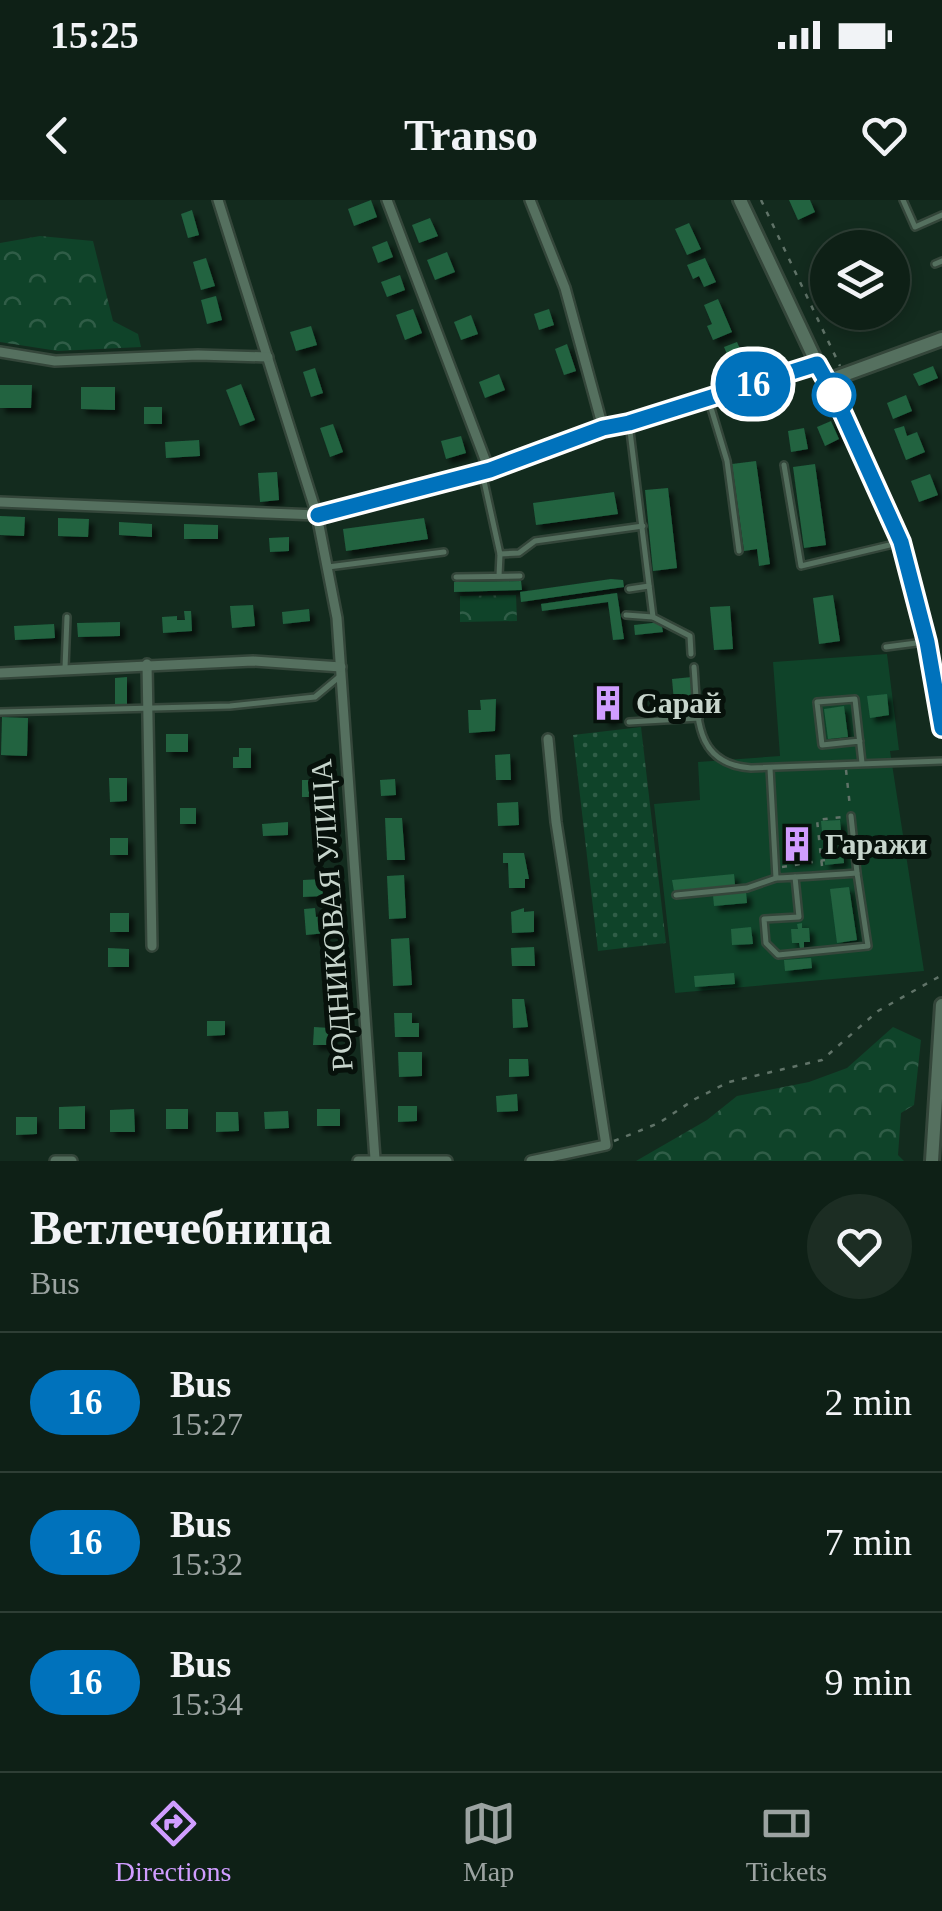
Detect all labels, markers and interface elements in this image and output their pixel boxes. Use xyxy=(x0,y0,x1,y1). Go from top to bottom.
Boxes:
text: 15:25 xyxy=(50,14,139,56)
icon: back xyxy=(30,108,85,163)
icon: heart xyxy=(857,108,912,163)
text: Transo xyxy=(404,110,538,160)
map controls xyxy=(810,230,910,330)
button: layers xyxy=(810,230,910,330)
line badge: 16 xyxy=(708,352,798,416)
text: 16 xyxy=(736,365,771,404)
unlabelled marker xyxy=(813,374,855,416)
building icon: Сарай xyxy=(589,684,627,722)
place label: Сарай xyxy=(636,686,722,719)
street label: РОДНИКОВАЯ УЛИЦА xyxy=(304,758,359,1072)
building icon: Гаражи xyxy=(778,825,816,863)
place label: Гаражи xyxy=(825,827,927,860)
button: heart xyxy=(807,1194,912,1299)
text: Ветлечебница xyxy=(30,1201,332,1254)
text: Bus xyxy=(30,1265,80,1301)
text: Bus xyxy=(170,1363,231,1405)
text: 2 min xyxy=(824,1381,912,1423)
text: 16 xyxy=(68,1383,103,1422)
text: 15:27 xyxy=(170,1406,243,1442)
text: Bus xyxy=(170,1503,231,1545)
text: 7 min xyxy=(824,1521,912,1563)
text: 16 xyxy=(68,1523,103,1562)
text: 15:32 xyxy=(170,1546,243,1582)
text: Bus xyxy=(170,1643,231,1685)
text: 9 min xyxy=(824,1661,912,1703)
text: 16 xyxy=(68,1663,103,1702)
text: 15:34 xyxy=(170,1686,243,1722)
tab: Directions xyxy=(115,1796,231,1888)
tab: Map xyxy=(461,1796,516,1888)
tab: Tickets xyxy=(746,1796,827,1888)

